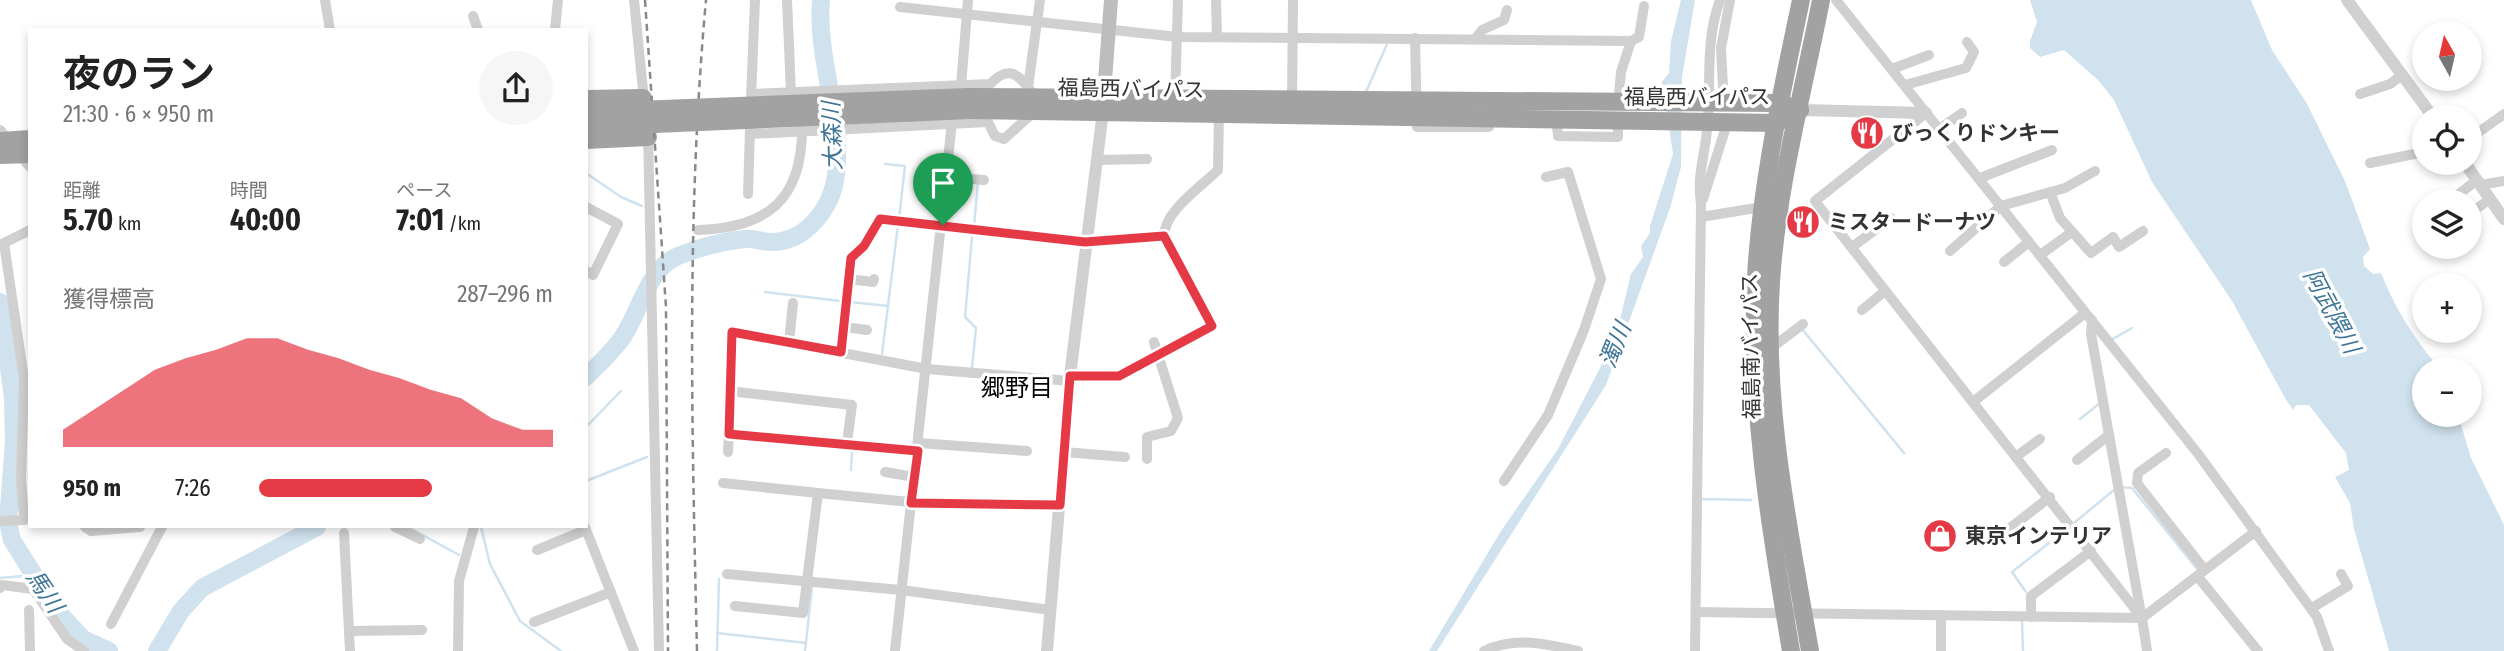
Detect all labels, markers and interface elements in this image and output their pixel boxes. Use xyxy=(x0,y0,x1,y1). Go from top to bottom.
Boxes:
north arrow xyxy=(2412,21,2482,91)
map controls xyxy=(2412,21,2482,427)
text: 夜のラン xyxy=(63,51,215,97)
button: share xyxy=(479,51,553,125)
street label: 福島西バイパス xyxy=(1057,75,1205,103)
street label: 福島西バイパス xyxy=(1624,84,1770,110)
water label: 大森川 xyxy=(817,98,847,171)
text: 21:30 · 6 × 950 m xyxy=(63,100,214,128)
button: locate xyxy=(2412,105,2482,175)
restaurant icon: びっくりドンキー xyxy=(1848,114,1886,152)
place label: びっくりドンキー xyxy=(1892,120,2060,146)
pin xyxy=(913,153,973,225)
icon: arrive xyxy=(924,164,962,202)
text: 距離 xyxy=(63,179,101,202)
text: 時間 xyxy=(230,179,268,202)
text: ペース xyxy=(396,179,452,202)
button: layers xyxy=(2412,189,2482,259)
text: 5.70 xyxy=(63,202,114,238)
text: 40:00 xyxy=(230,202,301,238)
text: 7:01 xyxy=(396,202,444,238)
restaurant icon: ミスタードーナツ xyxy=(1784,203,1822,241)
place label: ミスタードーナツ xyxy=(1828,209,1996,235)
text: km xyxy=(114,212,141,235)
text: /km xyxy=(444,212,481,235)
water label: 阿武隈川 xyxy=(2298,264,2367,361)
street label: 福島南バイパス xyxy=(1737,272,1765,420)
button: + xyxy=(2412,273,2482,343)
text: 287–296 m xyxy=(457,280,553,308)
text: 獲得標高 xyxy=(63,285,155,313)
water label: 濁川 xyxy=(1593,316,1638,372)
button: − xyxy=(2412,357,2482,427)
district label: 郷野目 xyxy=(981,374,1053,402)
text: 950 m xyxy=(63,474,121,502)
text: 7:26 xyxy=(175,474,211,502)
shop icon: 東京インテリア xyxy=(1921,517,1959,555)
place label: 東京インテリア xyxy=(1965,523,2112,549)
water label: 馬川 xyxy=(21,564,71,620)

